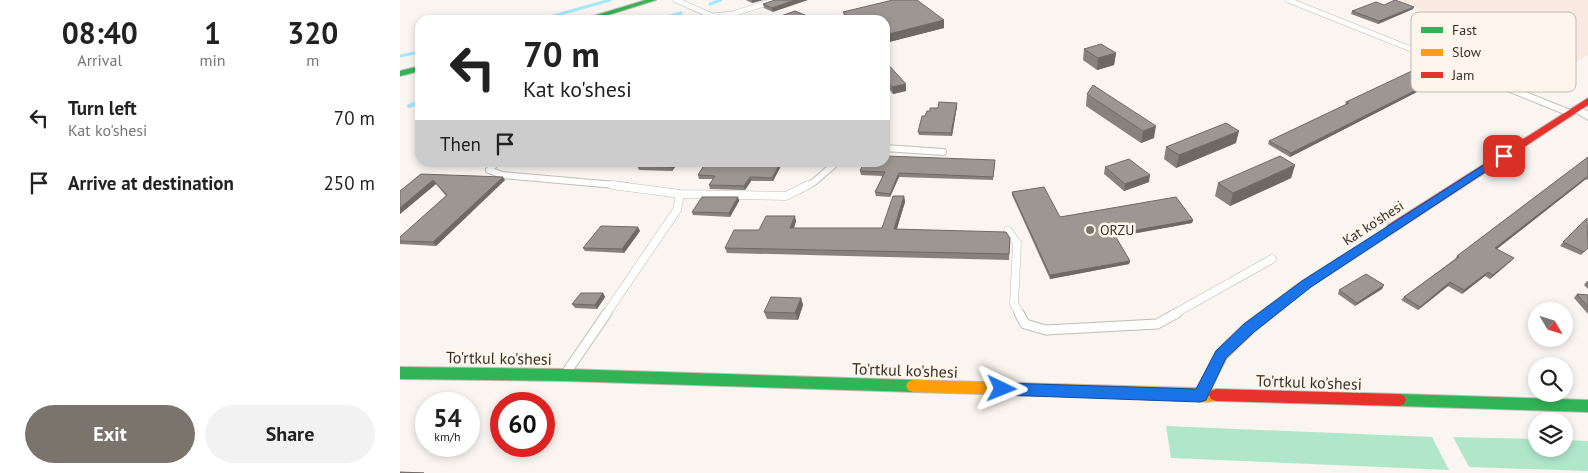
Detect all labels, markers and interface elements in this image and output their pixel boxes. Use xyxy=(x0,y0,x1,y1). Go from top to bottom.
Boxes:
legend xyxy=(1411,12,1576,92)
text: 08:40 xyxy=(62,13,138,52)
text: 1 xyxy=(204,13,221,52)
text: 320 xyxy=(287,13,338,52)
text: Fast xyxy=(1452,21,1477,39)
text: 70 m xyxy=(523,31,600,77)
icon: left xyxy=(440,35,505,100)
text: Slow xyxy=(1452,43,1482,61)
text: Arrival xyxy=(77,50,122,70)
text: min xyxy=(200,50,226,70)
text: m xyxy=(306,50,319,70)
text: Jam xyxy=(1451,66,1474,84)
text: Kat ko'shesi xyxy=(523,75,632,103)
text: Turn left xyxy=(68,96,137,120)
icon: left xyxy=(25,104,53,132)
text: 70 m xyxy=(334,106,375,130)
text: Kat ko'shesi xyxy=(68,120,147,140)
icon: arrive xyxy=(491,130,519,158)
text: Then xyxy=(440,132,481,156)
pin xyxy=(1483,135,1525,177)
icon: arrive xyxy=(1490,142,1518,170)
icon: arrive xyxy=(25,169,53,197)
text: Arrive at destination xyxy=(68,171,234,195)
text: 250 m xyxy=(323,171,375,195)
street label: Kat ko'shesi xyxy=(1339,197,1407,249)
place label: ORZU xyxy=(1100,221,1134,239)
marker: ORZU xyxy=(1084,224,1096,236)
north arrow xyxy=(1528,302,1572,348)
map controls xyxy=(1528,302,1573,457)
street label: To'rtkul ko'shesi xyxy=(446,347,552,369)
button: search xyxy=(1528,357,1573,402)
street label: To'rtkul ko'shesi xyxy=(852,358,958,382)
position arrow xyxy=(975,362,1027,414)
street label: To'rtkul ko'shesi xyxy=(1256,370,1362,394)
speed limit sign: 60 xyxy=(490,392,555,457)
text: 54 xyxy=(433,402,462,434)
button: Exit xyxy=(25,405,195,463)
button: Share xyxy=(205,405,375,463)
button: layers xyxy=(1528,412,1573,457)
text: km/h xyxy=(434,429,461,444)

